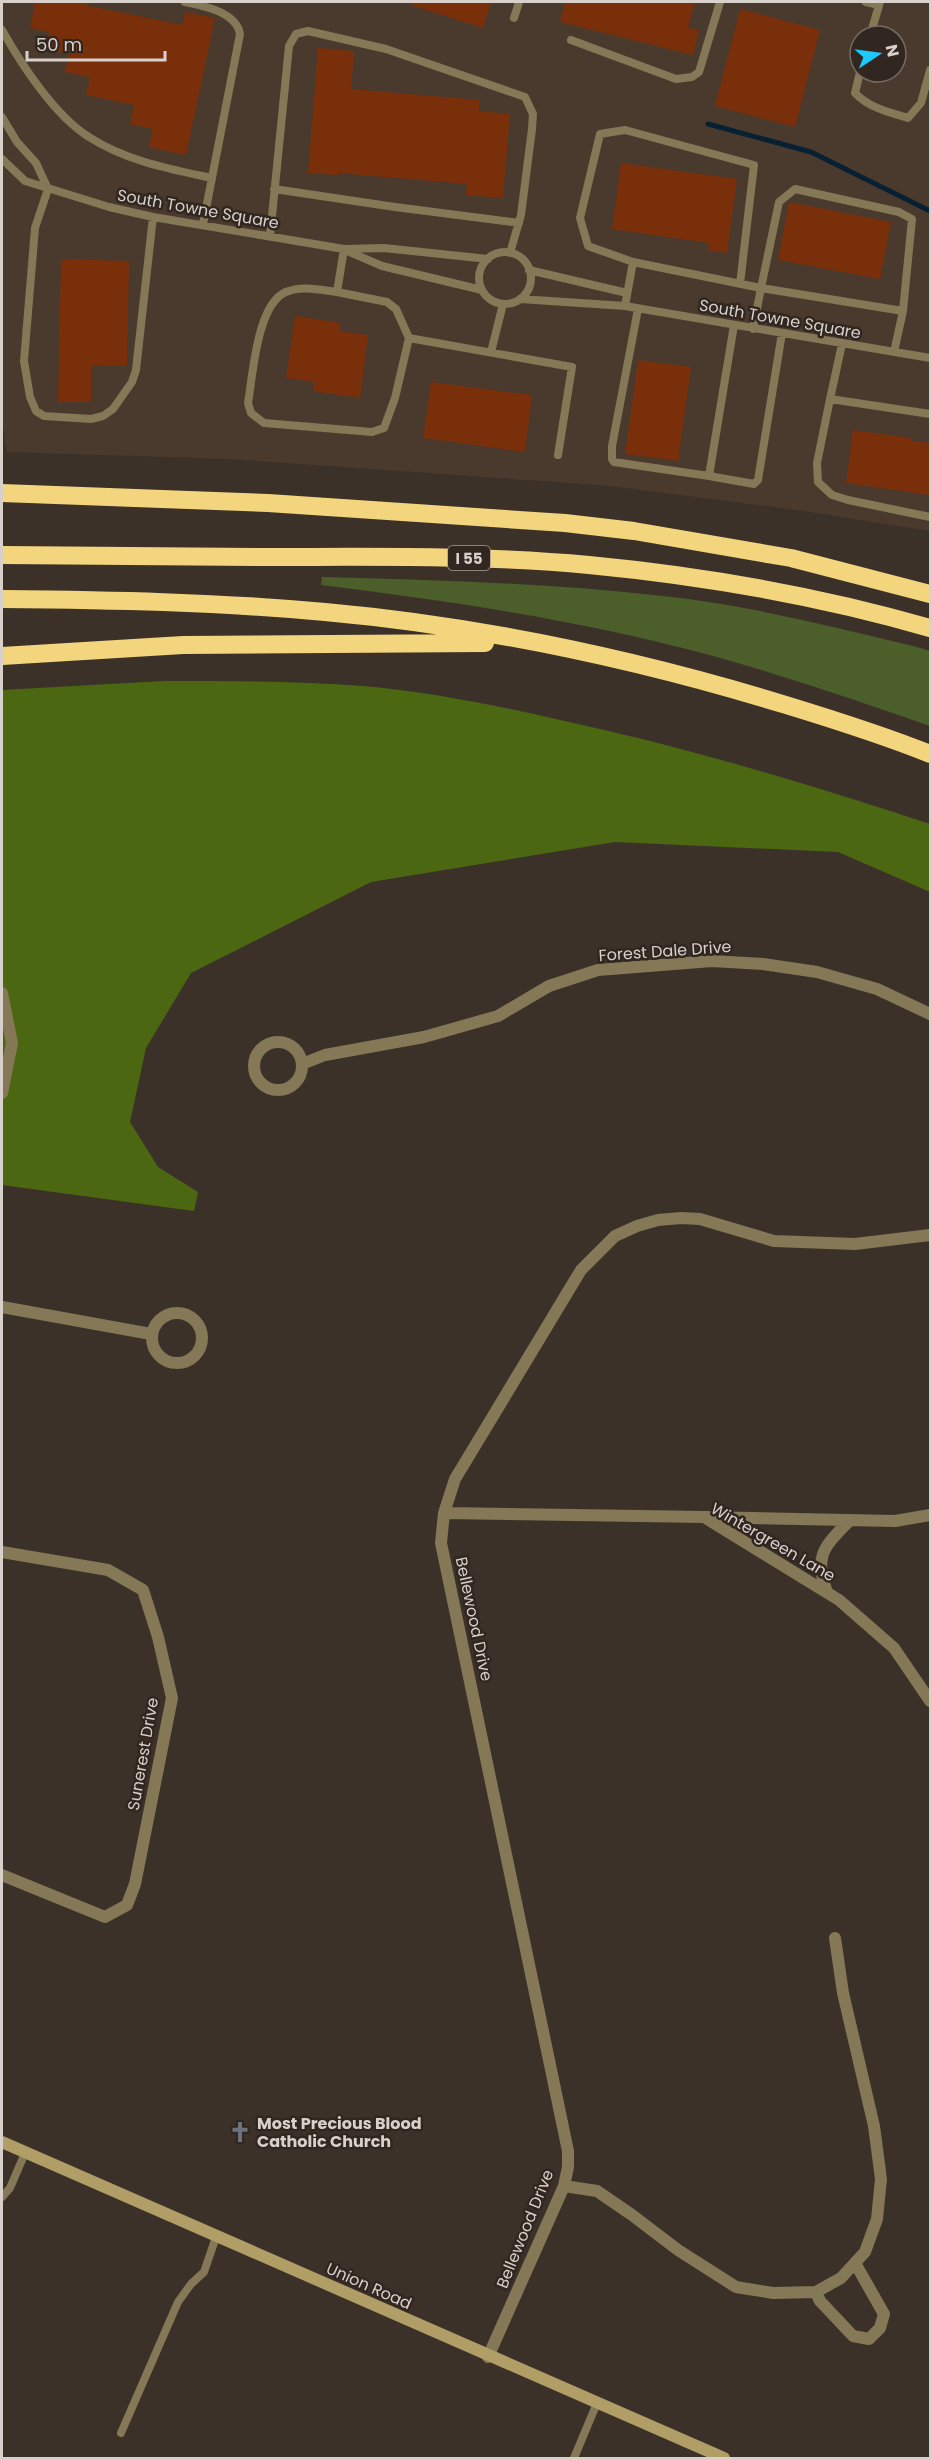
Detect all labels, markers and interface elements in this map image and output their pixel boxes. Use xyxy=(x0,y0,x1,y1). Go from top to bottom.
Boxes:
scale bar xyxy=(27,24,165,62)
north arrow xyxy=(848,24,908,84)
text: 50 m xyxy=(36,32,82,57)
text: N xyxy=(880,42,905,59)
street label: South Towne Square xyxy=(115,183,281,235)
street label: South Towne Square xyxy=(697,293,863,345)
road number: I 55 xyxy=(448,546,490,570)
street label: Forest Dale Drive xyxy=(598,935,732,967)
street label: Wintergreen Lane xyxy=(706,1497,840,1587)
street label: Bellewood Drive xyxy=(450,1555,498,1683)
street label: Sunerest Drive xyxy=(122,1696,164,1812)
place label: Most Precious Blood Catholic Church xyxy=(257,2112,422,2153)
church icon: Most Precious Blood Catholic Church xyxy=(228,2120,252,2144)
street label: Bellewood Drive xyxy=(491,2166,559,2292)
street label: Union Road xyxy=(323,2257,415,2315)

